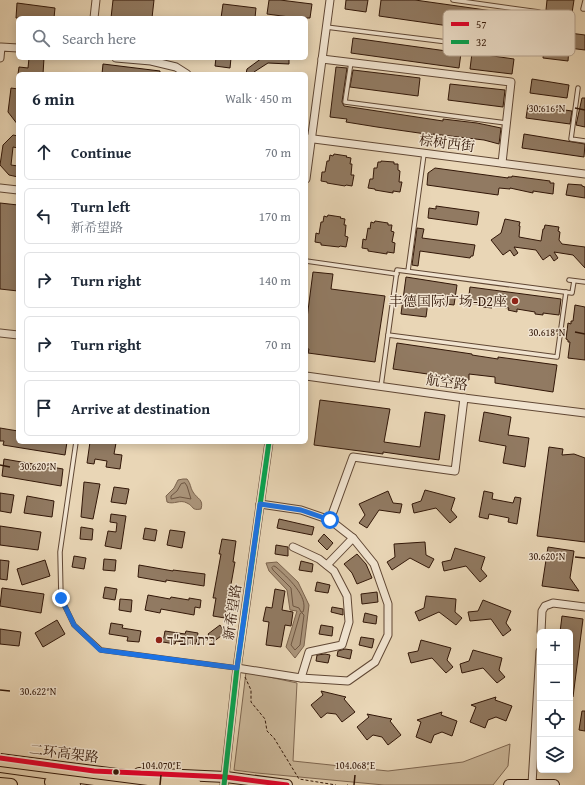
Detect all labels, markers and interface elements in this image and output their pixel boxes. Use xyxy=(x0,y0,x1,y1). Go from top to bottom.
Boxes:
legend xyxy=(443,10,575,56)
search box xyxy=(16,16,308,60)
text: 57 xyxy=(476,16,487,32)
icon: search xyxy=(30,27,52,49)
text: Search here xyxy=(62,28,136,49)
text: 32 xyxy=(476,34,487,50)
text: 6 min xyxy=(32,86,74,111)
text: Walk · 450 m xyxy=(225,89,292,108)
text: 30.616°N xyxy=(529,101,566,116)
street label: 棕树西街 xyxy=(418,130,476,156)
icon: ahead xyxy=(33,141,55,163)
text: Continue xyxy=(71,142,132,163)
text: 70 m xyxy=(265,143,291,162)
text: Turn left xyxy=(71,196,130,217)
icon: left xyxy=(33,205,55,227)
text: 170 m xyxy=(259,207,291,226)
text: 新希望路 xyxy=(71,218,123,237)
icon: right xyxy=(33,269,55,291)
text: Turn right xyxy=(71,270,142,291)
text: 140 m xyxy=(259,271,291,290)
place label: 丰德国际广场-D2座 xyxy=(389,291,507,311)
marker: 丰德国际广场-D2座 xyxy=(510,296,520,306)
text: 30.618°N xyxy=(529,325,566,340)
icon: right xyxy=(33,333,55,355)
text: Turn right xyxy=(71,334,142,355)
text: 70 m xyxy=(265,335,291,354)
street label: 航空路 xyxy=(425,369,469,395)
icon: arrive xyxy=(33,397,55,419)
text: Arrive at destination xyxy=(71,398,210,419)
text: 30.620°N xyxy=(20,459,57,474)
route start xyxy=(321,511,339,529)
text: 30.620°N xyxy=(529,549,566,564)
street label: 新希望路 xyxy=(218,583,246,641)
route end xyxy=(52,589,70,607)
map controls xyxy=(537,629,573,773)
button: + xyxy=(537,629,573,665)
place label: בית חב"ד xyxy=(167,630,216,650)
marker: בית חב"ד xyxy=(154,635,164,645)
button: − xyxy=(537,665,573,701)
text: 30.622°N xyxy=(20,684,57,699)
button: locate xyxy=(537,701,573,737)
button: layers xyxy=(537,737,573,773)
street label: 二环高架路 xyxy=(28,739,100,767)
text: 104.070°E xyxy=(141,758,181,773)
text: 104.068°E xyxy=(335,758,375,773)
unlabelled marker xyxy=(111,767,121,777)

